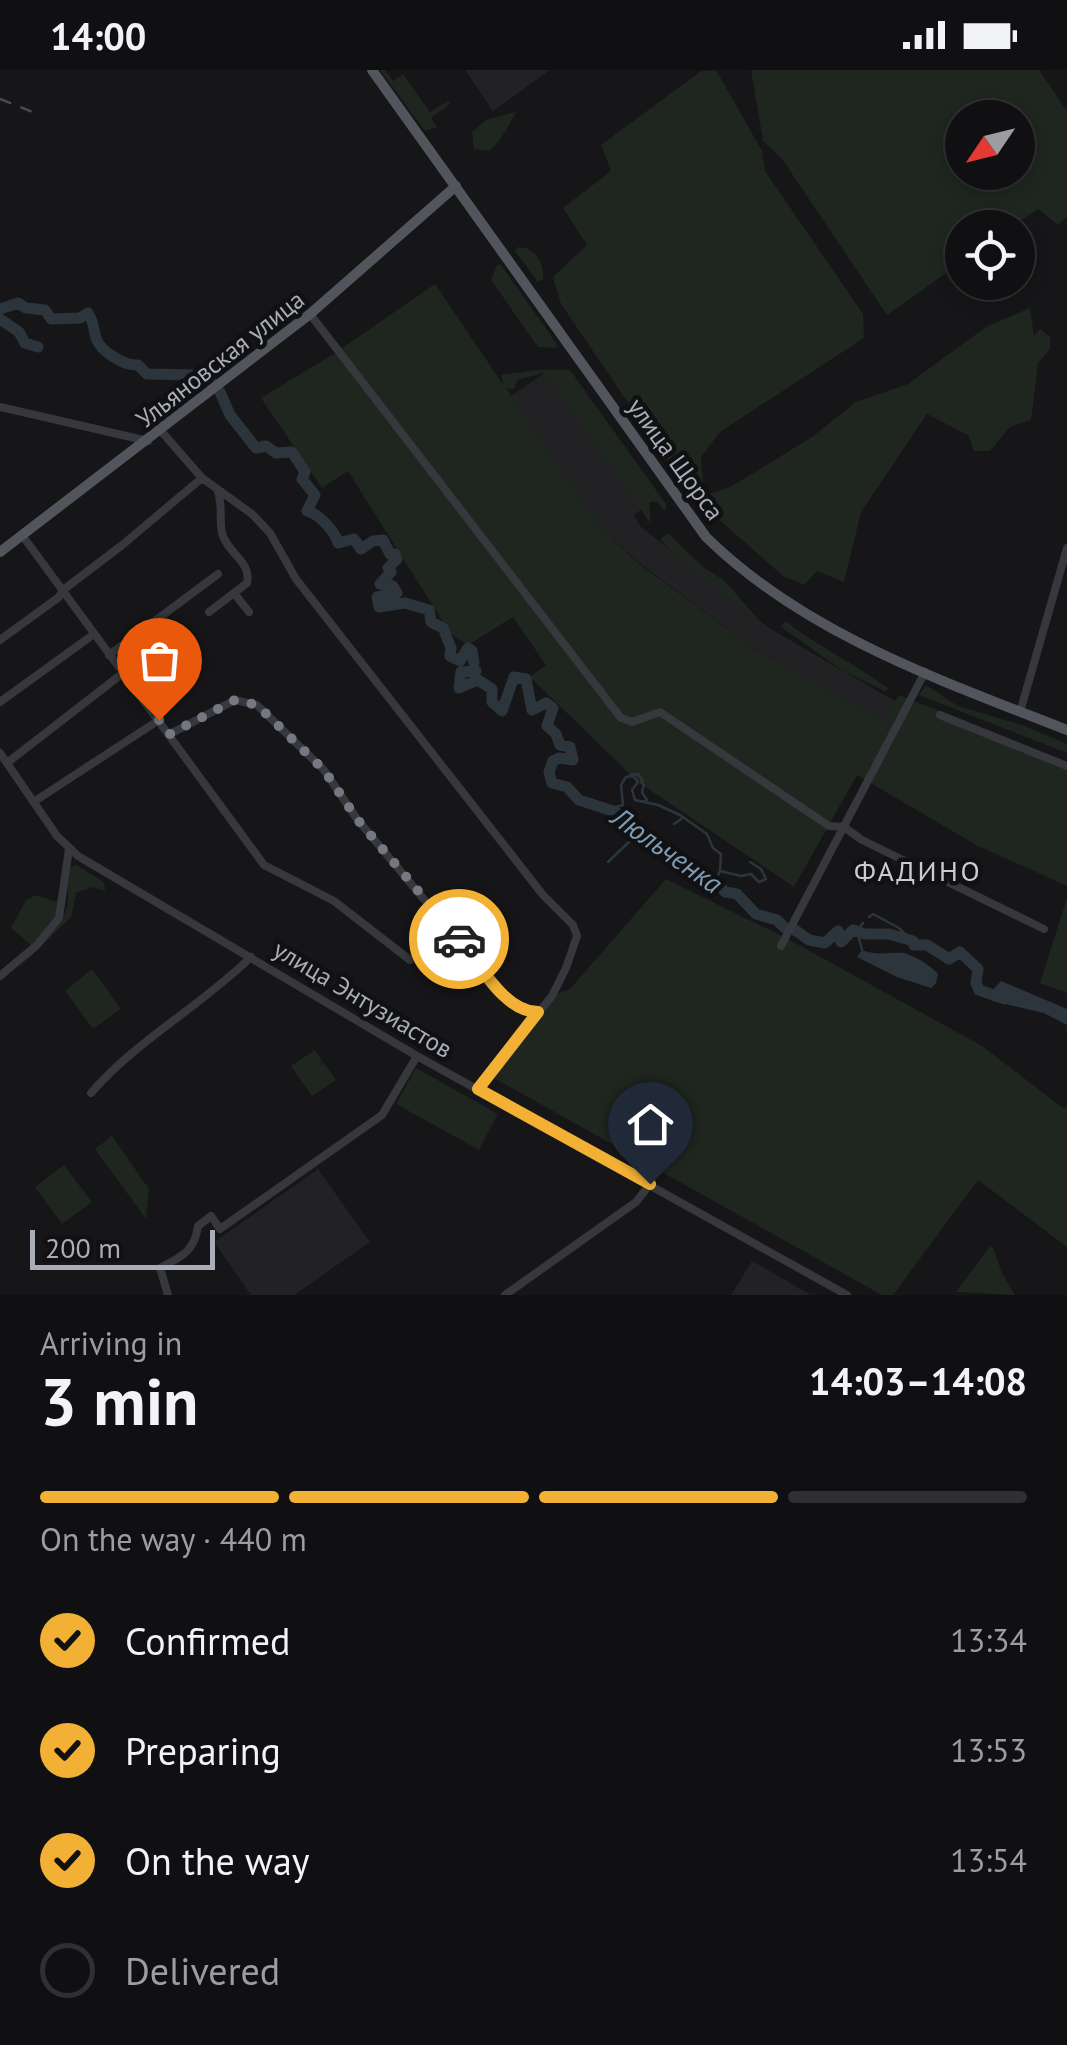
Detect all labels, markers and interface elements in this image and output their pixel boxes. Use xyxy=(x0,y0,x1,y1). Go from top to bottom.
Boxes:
text: 14:00 xyxy=(50,11,146,60)
north arrow xyxy=(945,100,1035,190)
map controls xyxy=(945,100,1035,300)
button: locate xyxy=(945,210,1035,300)
street label: Ульяновская улица xyxy=(129,283,311,435)
street label: улица Щорса xyxy=(621,392,731,526)
pin xyxy=(117,618,202,721)
icon: bag xyxy=(132,633,187,688)
water label: Люльченка xyxy=(603,797,730,901)
district label: ФАДИНО xyxy=(854,852,982,889)
courier xyxy=(409,889,509,989)
icon: car xyxy=(432,912,487,967)
street label: улица Энтузиастов xyxy=(268,933,458,1065)
pin xyxy=(608,1082,693,1185)
icon: home xyxy=(623,1097,678,1152)
scale bar xyxy=(30,1225,215,1270)
text: 200 m xyxy=(45,1229,121,1266)
text: Arriving in xyxy=(40,1322,182,1364)
text: 14:03–14:08 xyxy=(809,1356,1027,1405)
text: 3 min xyxy=(40,1359,199,1443)
text: On the way · 440 m xyxy=(40,1518,307,1560)
icon: check xyxy=(40,1613,95,1668)
text: Confirmed xyxy=(125,1616,291,1665)
text: 13:34 xyxy=(950,1619,1027,1661)
icon: check xyxy=(40,1723,95,1778)
text: Preparing xyxy=(125,1726,281,1775)
text: 13:53 xyxy=(950,1729,1027,1771)
icon: check xyxy=(40,1833,95,1888)
text: On the way xyxy=(125,1836,310,1885)
text: 13:54 xyxy=(950,1839,1027,1881)
text: Delivered xyxy=(125,1946,280,1995)

